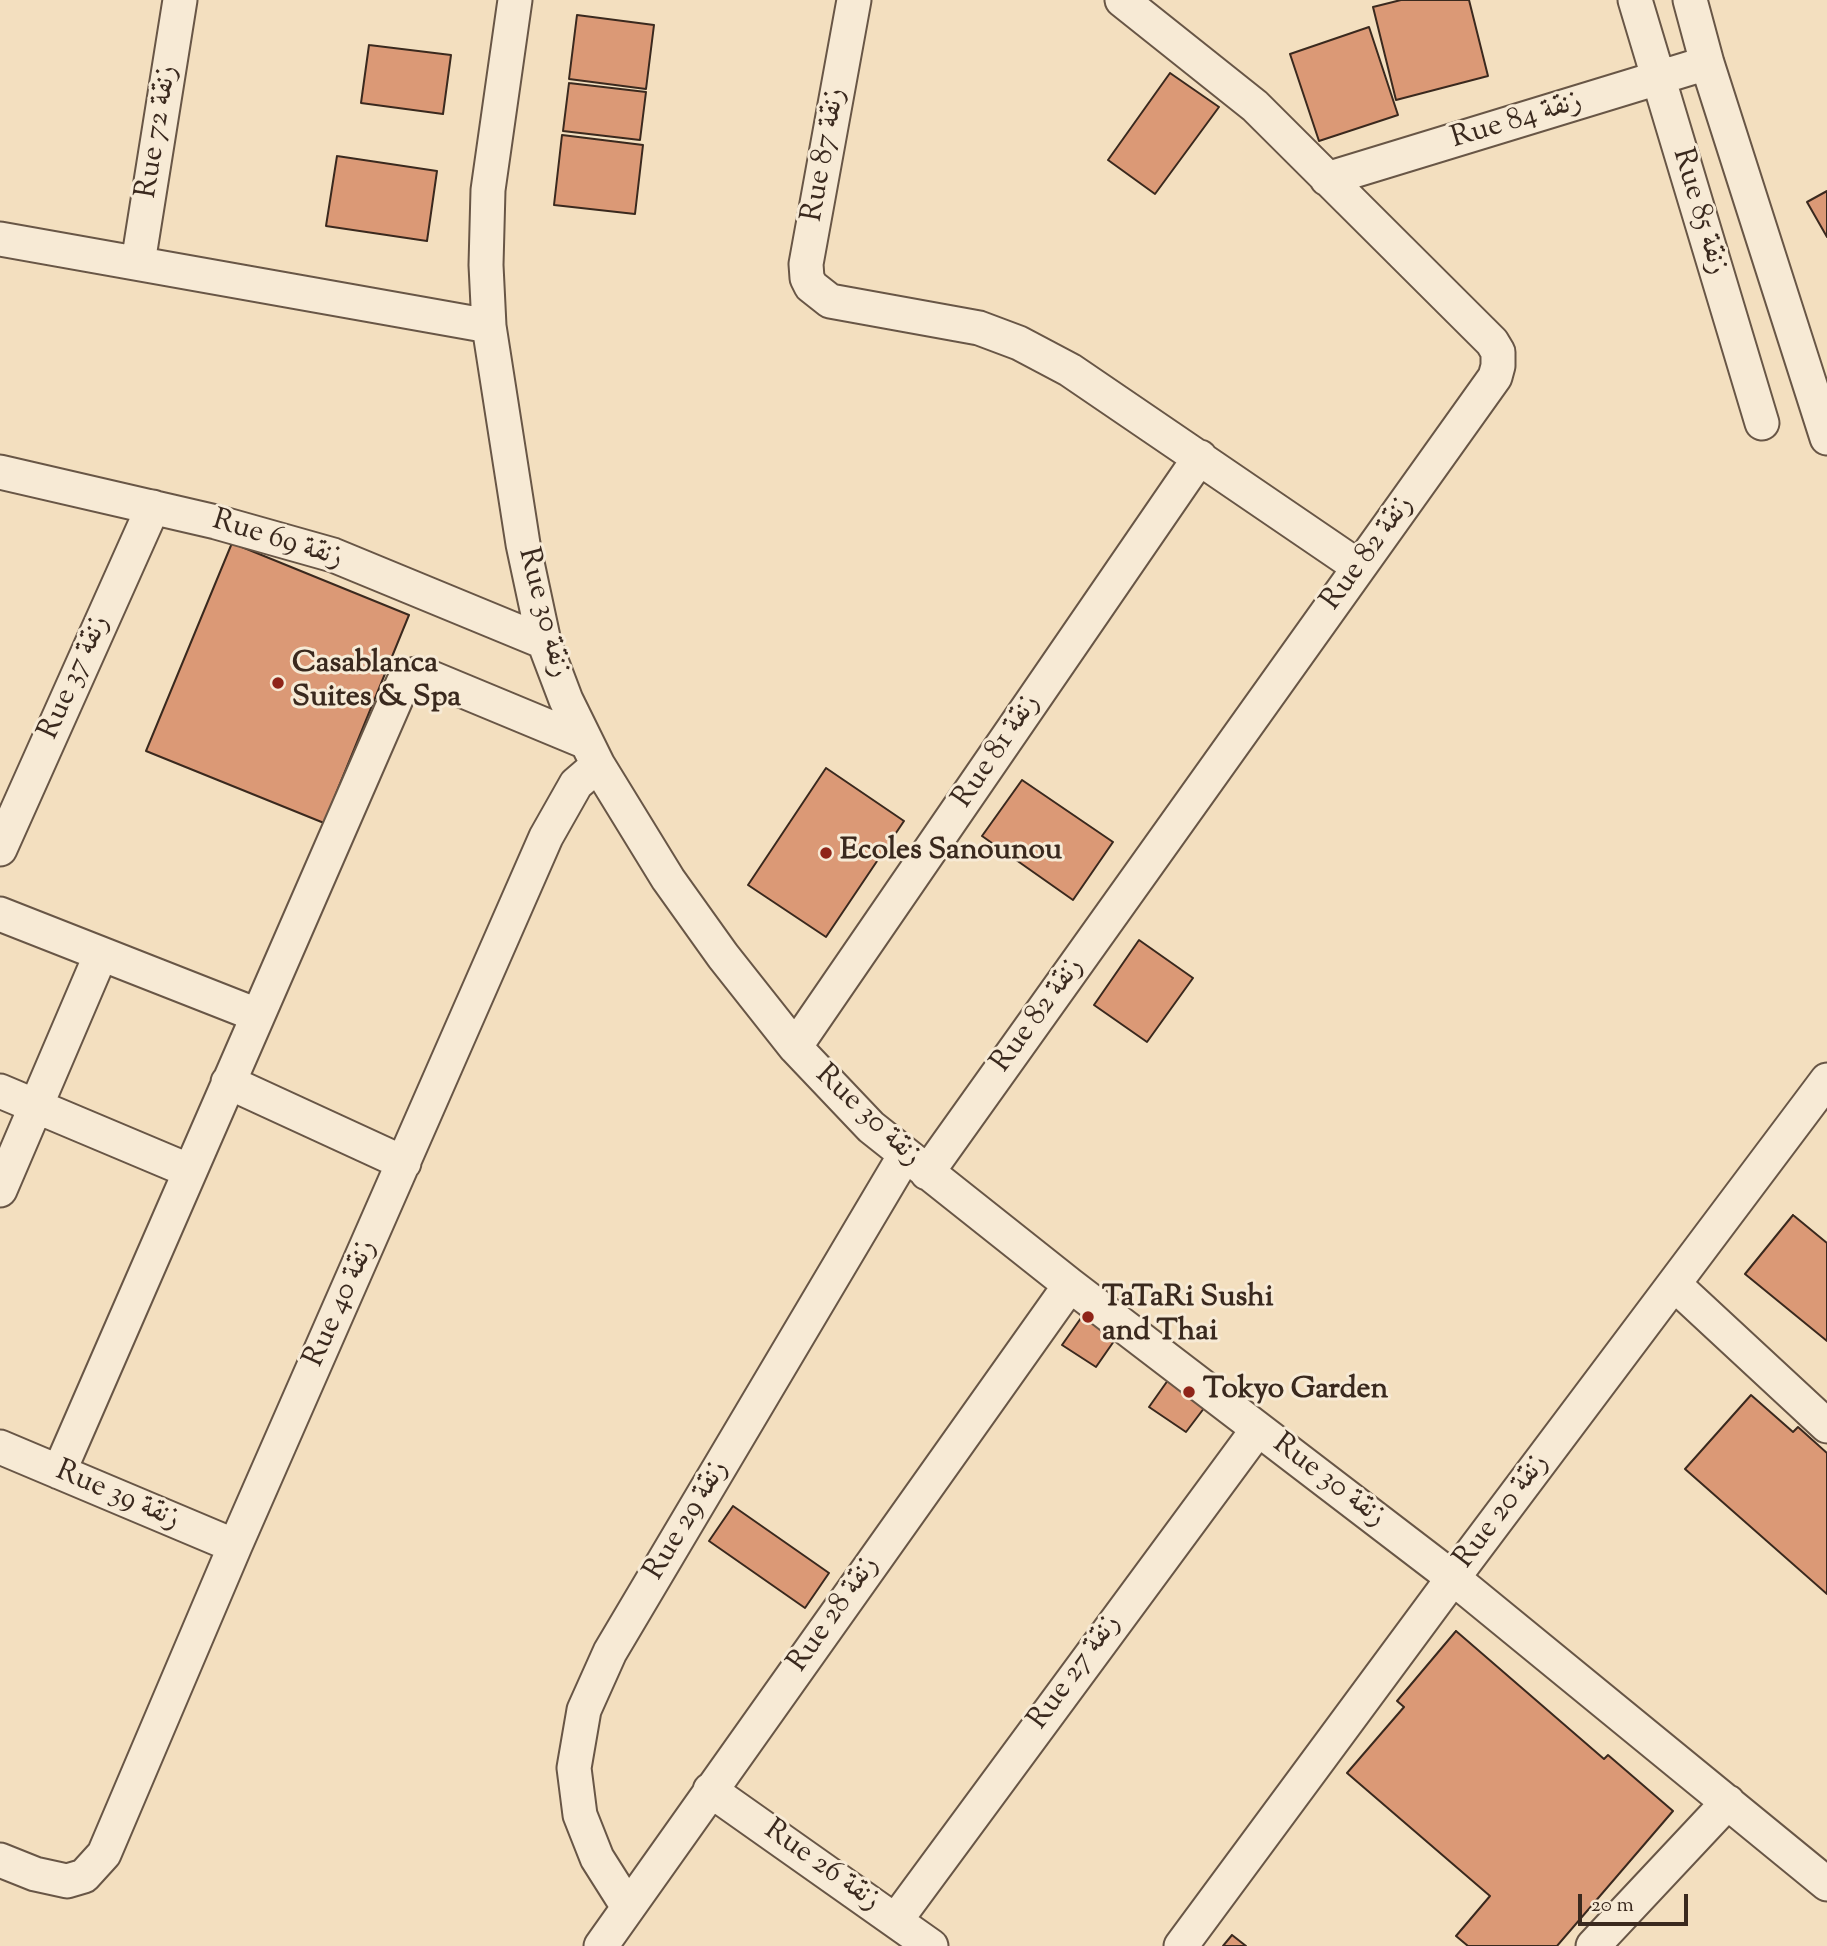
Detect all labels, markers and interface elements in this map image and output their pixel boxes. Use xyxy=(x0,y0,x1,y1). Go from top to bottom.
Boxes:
street label: Rue 72 زنقة xyxy=(131,63,187,201)
street label: Rue 87 زنقة xyxy=(797,85,855,225)
street label: Rue 84 زنقة xyxy=(1447,85,1587,159)
street label: Rue 85 زنقة xyxy=(1662,144,1734,280)
street label: Rue 82 زنقة xyxy=(1315,489,1423,619)
street label: Rue 69 زنقة xyxy=(207,504,347,578)
street label: Rue 30 زنقة xyxy=(507,544,577,682)
street label: Rue 37 زنقة xyxy=(33,610,119,746)
place label: Casablanca Suites & Spa xyxy=(292,648,461,718)
marker: Casablanca Suites & Spa xyxy=(270,675,286,691)
street label: Rue 81 زنقة xyxy=(947,688,1049,816)
place label: Ecoles Sanounou xyxy=(840,835,1062,871)
marker: Ecoles Sanounou xyxy=(818,845,834,861)
street label: Rue 82 زنقة xyxy=(985,951,1093,1081)
street label: Rue 30 زنقة xyxy=(806,1059,928,1175)
street label: Rue 40 زنقة xyxy=(298,1235,386,1373)
place label: TaTaRi Sushi and Thai xyxy=(1102,1282,1273,1352)
marker: TaTaRi Sushi and Thai xyxy=(1080,1309,1096,1325)
place label: Tokyo Garden xyxy=(1203,1374,1388,1410)
marker: Tokyo Garden xyxy=(1181,1384,1197,1400)
street label: Rue 30 زنقة xyxy=(1264,1428,1392,1536)
street label: Rue 20 زنقة xyxy=(1448,1447,1558,1577)
street label: Rue 29 زنقة xyxy=(638,1454,738,1588)
street label: Rue 39 زنقة xyxy=(49,1455,185,1539)
street label: Rue 28 زنقة xyxy=(782,1550,888,1680)
street label: Rue 27 زنقة xyxy=(1022,1608,1130,1738)
street label: Rue 26 زنقة xyxy=(756,1814,886,1920)
scale bar xyxy=(1582,1880,1692,1924)
text: 20 m xyxy=(1591,1891,1634,1921)

